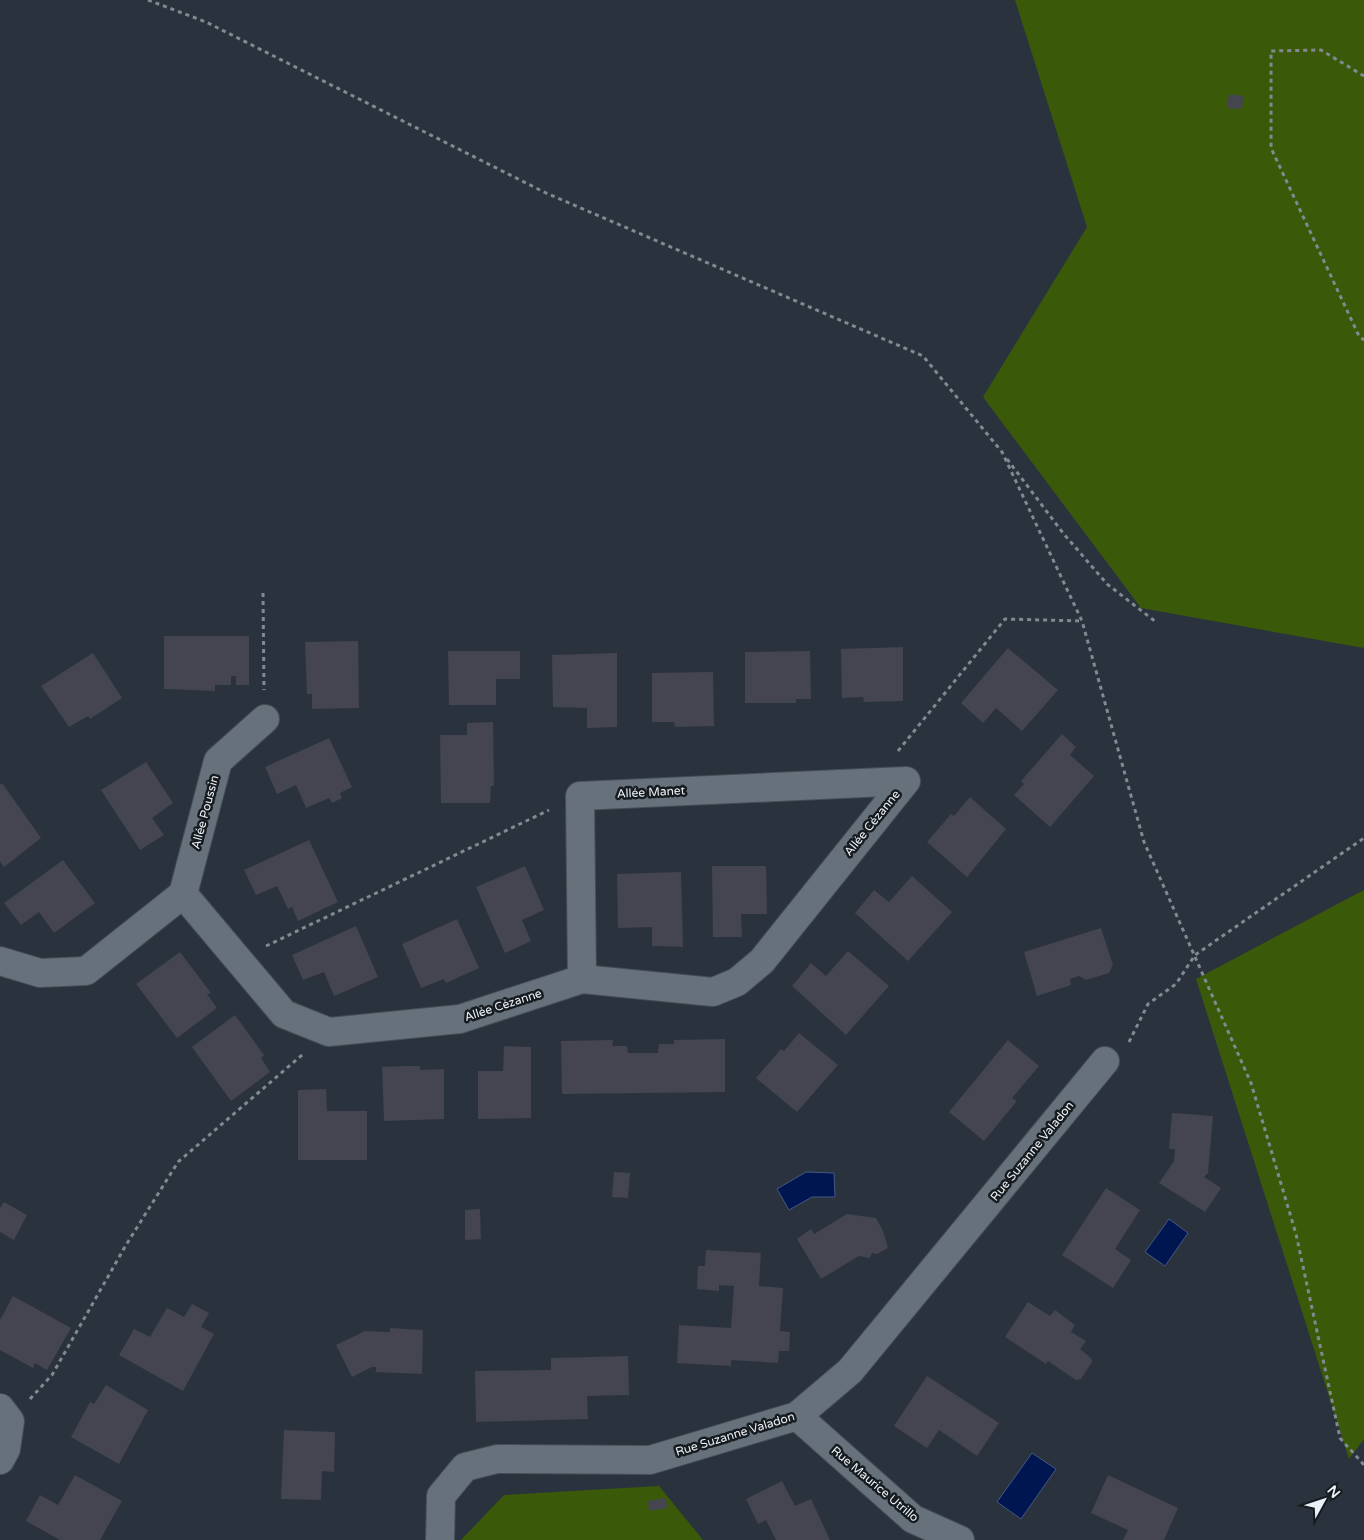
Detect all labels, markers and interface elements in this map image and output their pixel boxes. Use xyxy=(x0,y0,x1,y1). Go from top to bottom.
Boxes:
street label: Allée Poussin xyxy=(188,774,222,850)
street label: Allée Manet xyxy=(616,783,686,801)
street label: Allée Cézanne xyxy=(841,787,903,859)
street label: Allée Cézanne xyxy=(462,986,544,1024)
street label: Rue Suzanne Valadon xyxy=(988,1098,1076,1204)
street label: Rue Suzanne Valadon xyxy=(674,1409,796,1459)
street label: Rue Maurice Utrillo xyxy=(829,1443,921,1525)
north arrow xyxy=(1299,1475,1349,1525)
text: N xyxy=(1323,1482,1344,1502)

